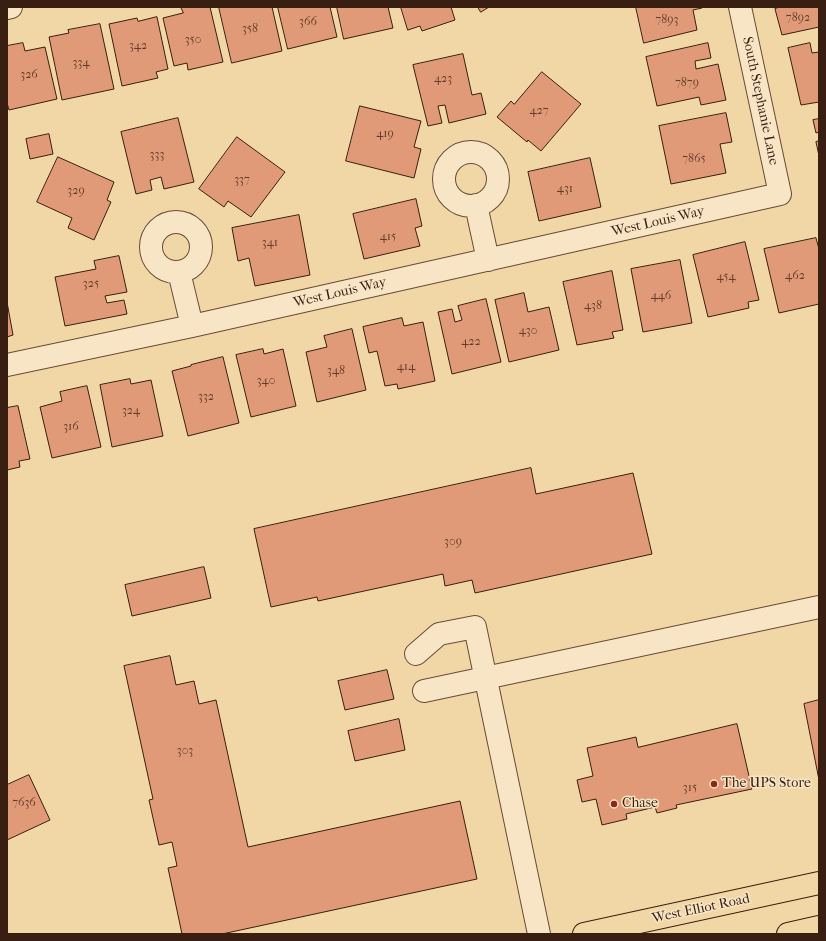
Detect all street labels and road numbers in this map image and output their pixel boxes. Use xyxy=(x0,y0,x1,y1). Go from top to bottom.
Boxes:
street label: South Stephanie Lane xyxy=(738,35,782,167)
street label: West Louis Way xyxy=(610,203,706,241)
street label: West Louis Way xyxy=(292,274,388,312)
street label: West Elliot Road xyxy=(651,890,751,928)

